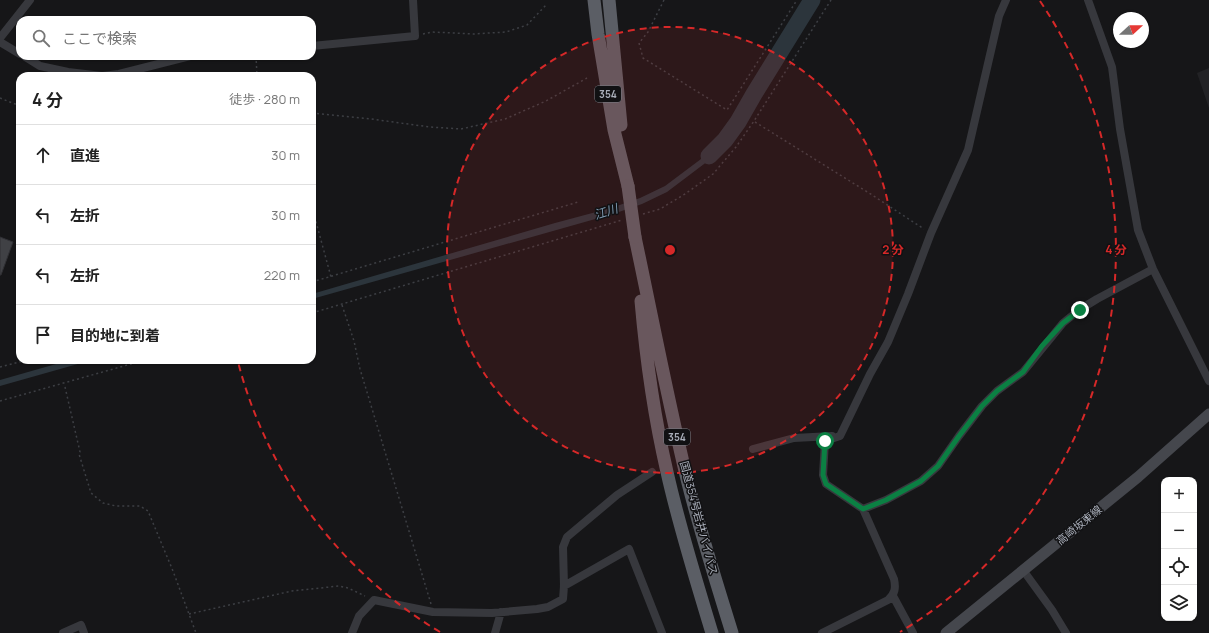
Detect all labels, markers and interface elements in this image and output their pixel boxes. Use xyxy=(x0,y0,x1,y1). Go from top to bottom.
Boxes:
north arrow xyxy=(1113,12,1149,48)
search box xyxy=(16,16,316,60)
icon: search xyxy=(30,27,52,49)
text: ここで検索 xyxy=(62,28,137,49)
road number: 354 xyxy=(595,86,621,102)
text: 4 分 xyxy=(32,88,63,111)
text: 徒歩 · 280 m xyxy=(229,90,300,108)
icon: ahead xyxy=(32,144,54,166)
text: 直進 xyxy=(70,145,100,166)
text: 30 m xyxy=(271,146,300,164)
water label: 江川 xyxy=(592,199,622,223)
icon: left xyxy=(32,204,54,226)
text: 左折 xyxy=(70,205,100,226)
text: 30 m xyxy=(271,206,300,224)
text: 2 分 xyxy=(882,241,904,258)
text: 4 分 xyxy=(1105,241,1127,258)
centre of rings xyxy=(663,243,677,257)
icon: left xyxy=(32,264,54,286)
text: 左折 xyxy=(70,265,100,286)
text: 220 m xyxy=(264,266,300,284)
route end xyxy=(1071,301,1089,319)
icon: arrive xyxy=(32,324,54,346)
text: 目的地に到着 xyxy=(70,325,160,346)
road number: 354 xyxy=(664,429,690,445)
route start xyxy=(816,432,834,450)
street label: 国道354号岩井バイパス xyxy=(677,459,722,577)
map controls xyxy=(1161,477,1197,621)
button: + xyxy=(1161,477,1197,513)
street label: 高崎坂東線 xyxy=(1053,501,1105,548)
button: − xyxy=(1161,513,1197,549)
button: locate xyxy=(1161,549,1197,585)
button: layers xyxy=(1161,585,1197,621)

